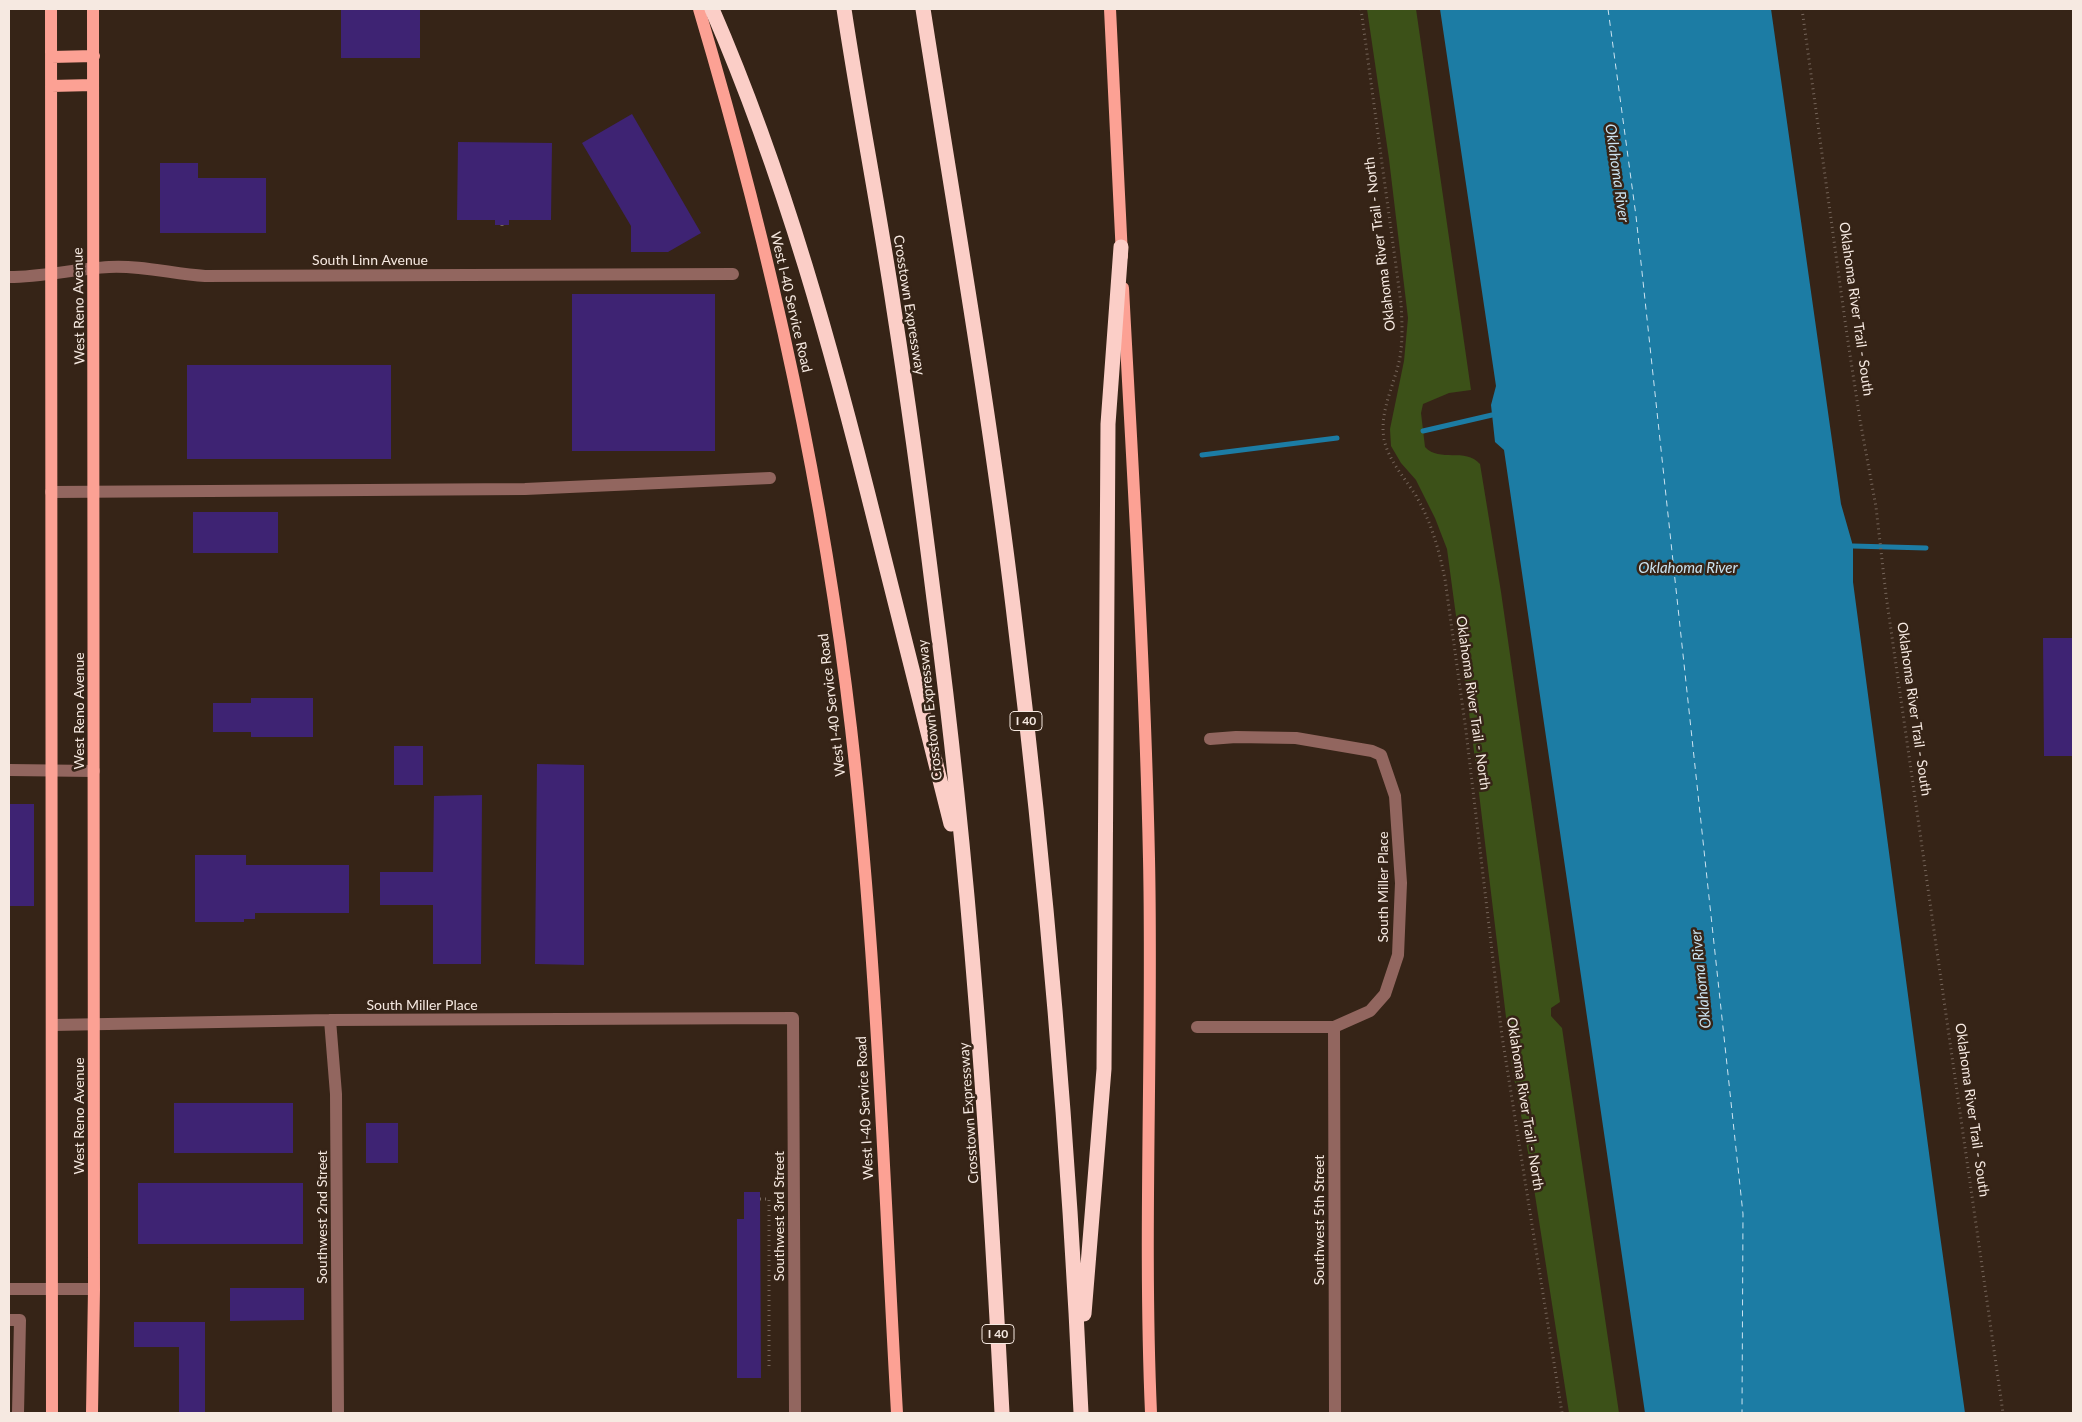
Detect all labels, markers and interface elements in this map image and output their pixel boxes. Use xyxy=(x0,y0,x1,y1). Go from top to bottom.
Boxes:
water label: Oklahoma River xyxy=(1601,123,1633,223)
street label: Oklahoma River Trail - North xyxy=(1361,156,1399,332)
street label: Oklahoma River Trail - South xyxy=(1835,221,1877,397)
street label: West I-40 Service Road xyxy=(767,230,815,374)
street label: Crosstown Expressway xyxy=(890,234,928,376)
street label: West Reno Avenue xyxy=(70,247,88,365)
street label: South Linn Avenue xyxy=(312,252,428,268)
water label: Oklahoma River xyxy=(1638,559,1738,577)
street label: Oklahoma River Trail - North xyxy=(1452,615,1494,791)
street label: Oklahoma River Trail - South xyxy=(1893,621,1935,797)
street label: West I-40 Service Road xyxy=(815,633,849,777)
street label: Crosstown Expressway xyxy=(914,639,946,781)
street label: West Reno Avenue xyxy=(71,652,87,770)
road number: I 40 xyxy=(1010,711,1042,730)
street label: South Miller Place xyxy=(1375,831,1391,943)
water label: Oklahoma River xyxy=(1687,929,1715,1029)
street label: South Miller Place xyxy=(366,997,478,1013)
street label: Oklahoma River Trail - North xyxy=(1503,1016,1547,1192)
street label: Oklahoma River Trail - South xyxy=(1951,1022,1993,1198)
street label: West I-40 Service Road xyxy=(853,1036,877,1180)
street label: Crosstown Expressway xyxy=(956,1042,982,1184)
street label: West Reno Avenue xyxy=(71,1057,87,1175)
street label: Southwest 2nd Street xyxy=(314,1150,330,1284)
street label: Southwest 3rd Street xyxy=(771,1151,787,1281)
street label: Southwest 5th Street xyxy=(1311,1155,1327,1285)
road number: I 40 xyxy=(982,1325,1014,1344)

